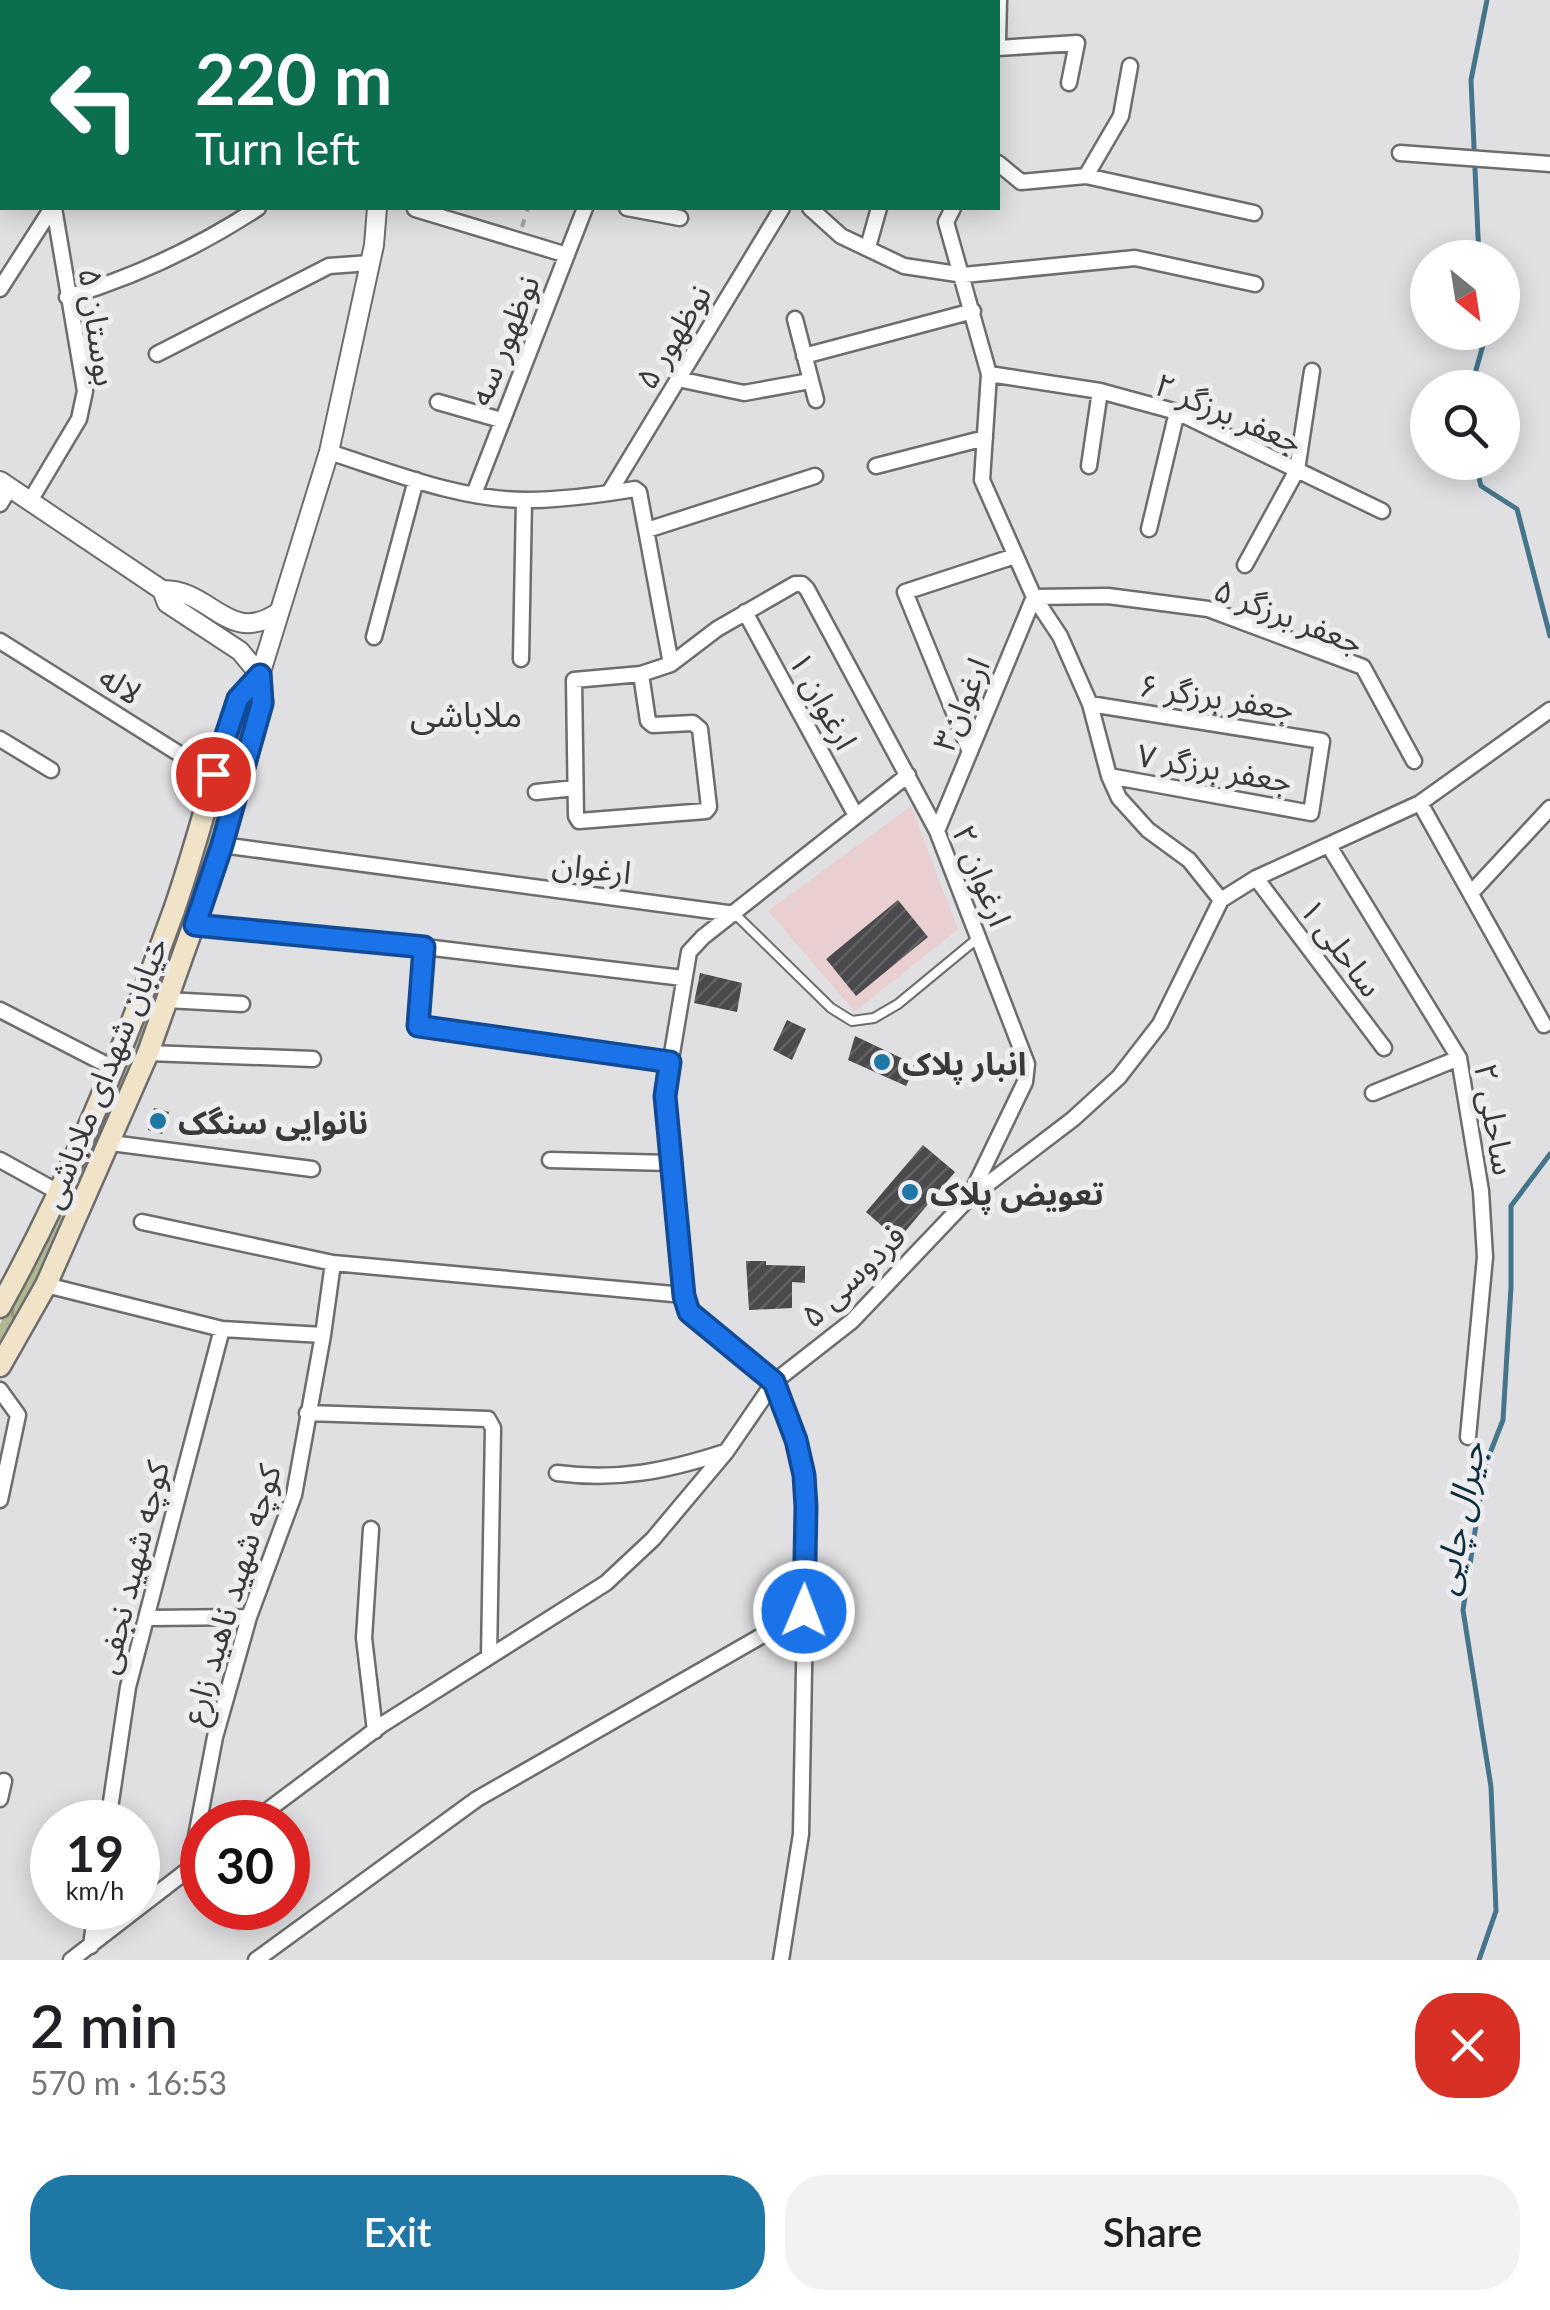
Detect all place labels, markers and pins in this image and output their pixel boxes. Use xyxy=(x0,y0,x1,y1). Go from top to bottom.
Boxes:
pin xyxy=(171,732,256,817)
place label: انبار پلاک xyxy=(902,1043,1027,1085)
marker: انبار پلاک xyxy=(871,1051,893,1073)
place label: نانوایی سنگک xyxy=(178,1102,368,1141)
marker: نانوایی سنگک xyxy=(147,1110,169,1132)
place label: تعویض پلاک xyxy=(930,1173,1104,1215)
marker: تعویض پلاک xyxy=(899,1181,921,1203)

